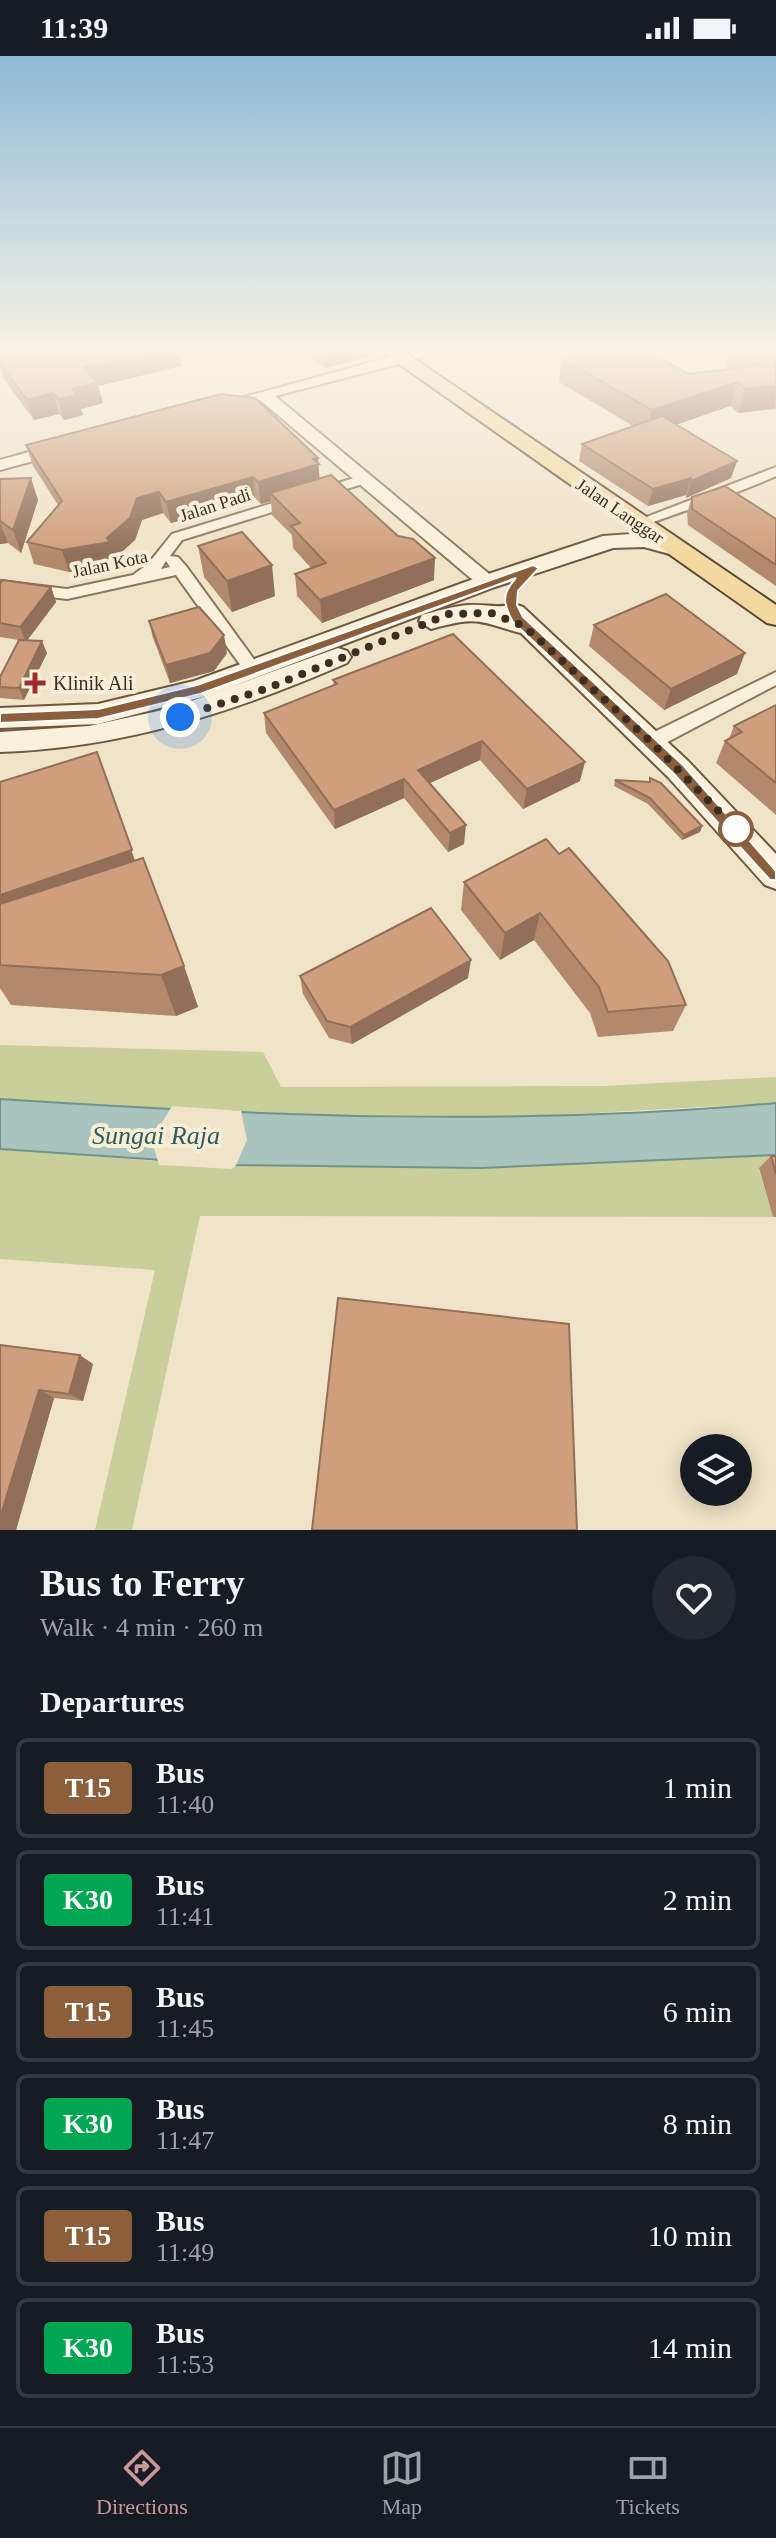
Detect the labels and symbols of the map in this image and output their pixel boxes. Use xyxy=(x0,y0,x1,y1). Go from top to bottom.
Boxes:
street label: Jalan Langgar xyxy=(572,474,668,548)
street label: Jalan Padi xyxy=(177,484,253,526)
street label: Jalan Kota xyxy=(71,546,149,582)
marker: Klinik Ali xyxy=(24,672,46,694)
place label: Klinik Ali xyxy=(53,672,134,694)
your location xyxy=(160,697,200,737)
unlabelled marker xyxy=(719,812,753,846)
water label: Sungai Raja xyxy=(92,1121,220,1150)

